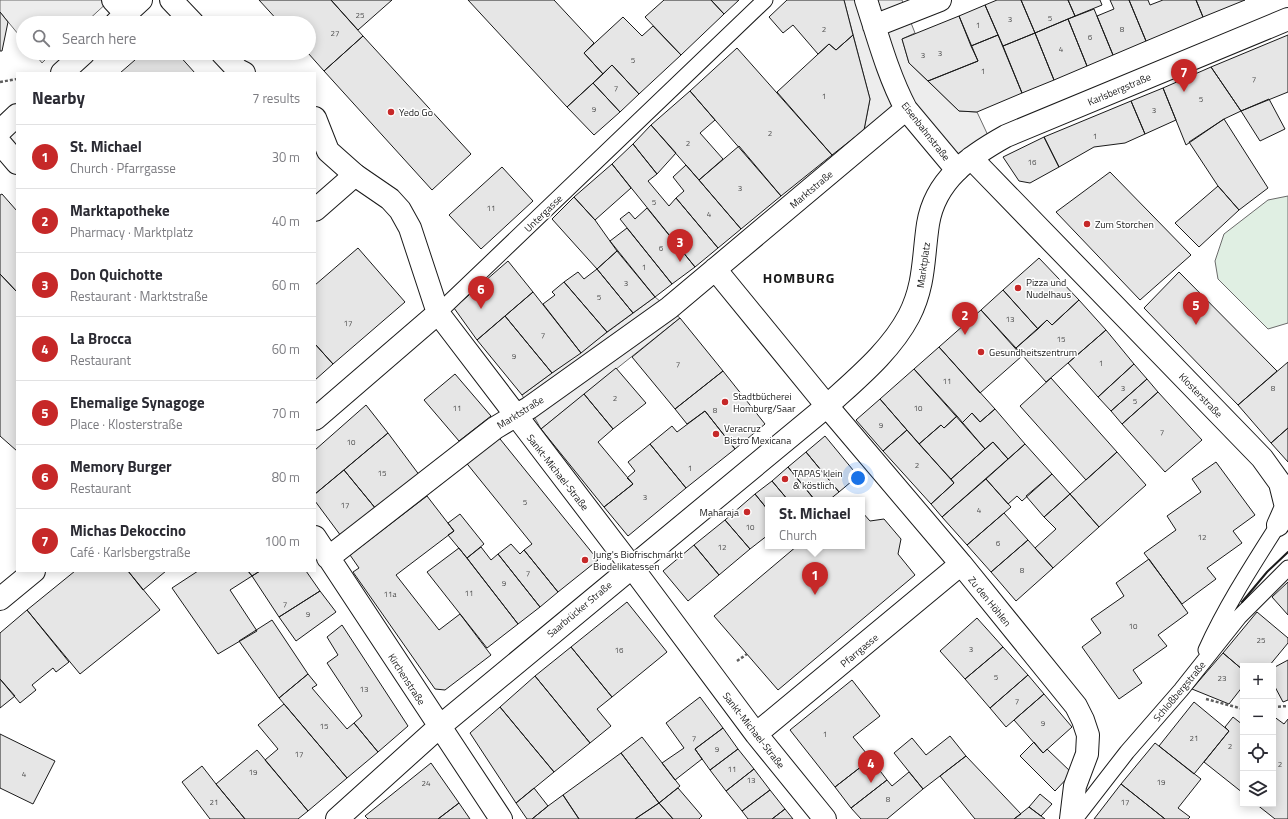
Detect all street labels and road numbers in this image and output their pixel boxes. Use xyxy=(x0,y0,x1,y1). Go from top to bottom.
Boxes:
street label: Karlsbergstraße xyxy=(1085,69,1153,110)
street label: Eisenbahnstraße xyxy=(898,99,953,164)
street label: Marktstraße xyxy=(786,167,836,212)
street label: Untergasse xyxy=(521,191,566,236)
street label: Marktplatz xyxy=(913,241,934,289)
street label: Klosterstraße xyxy=(1175,370,1226,421)
street label: Marktstraße xyxy=(494,392,547,433)
street label: Sankt-Michael-Straße xyxy=(523,431,592,514)
street label: Zu den Höhlen xyxy=(965,573,1015,630)
street label: Saarbrücker Straße xyxy=(544,578,615,641)
street label: Pfarrgasse xyxy=(837,630,882,671)
street label: Kirchenstraße xyxy=(384,651,429,708)
street label: Schloßbergstraße xyxy=(1150,658,1209,725)
street label: Sankt-Michael-Straße xyxy=(719,689,788,772)

